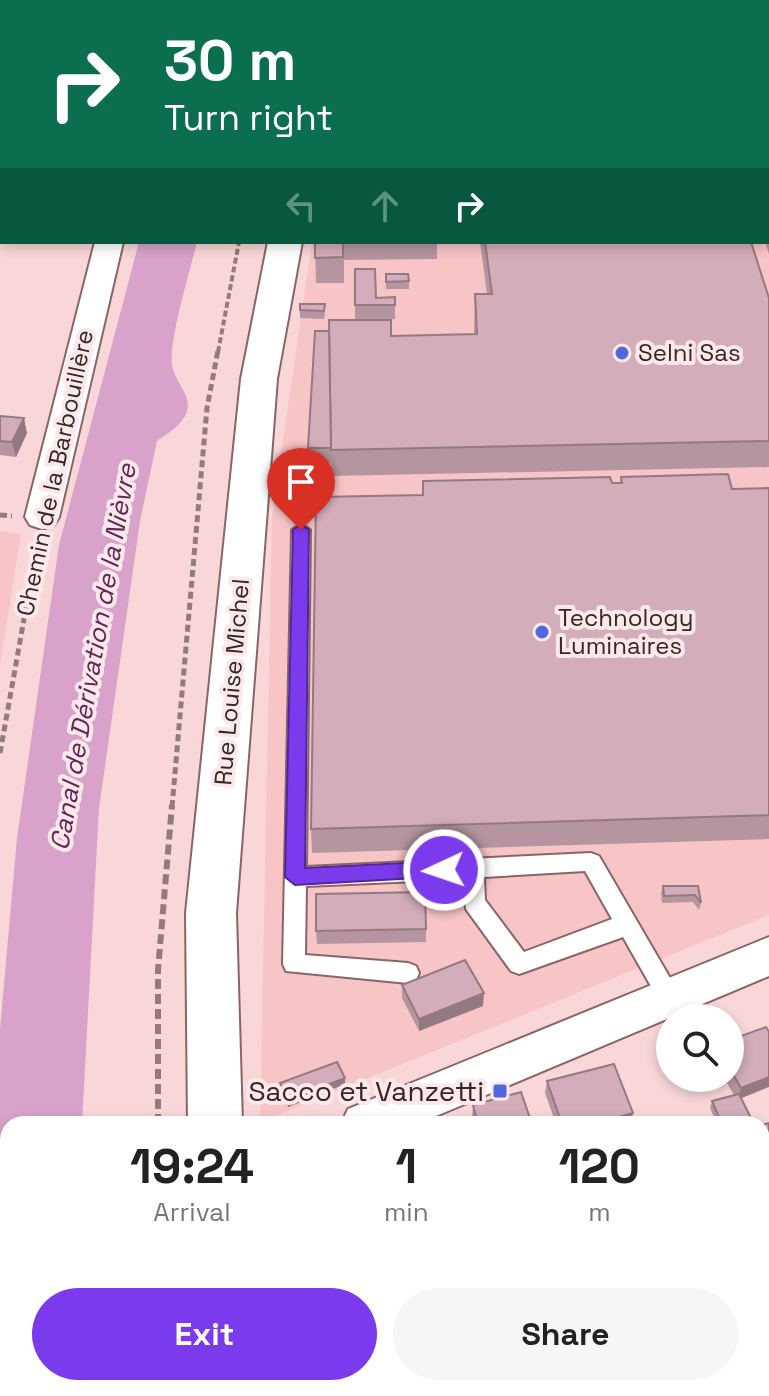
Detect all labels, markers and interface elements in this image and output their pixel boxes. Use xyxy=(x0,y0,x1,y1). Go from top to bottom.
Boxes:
text: 30 m xyxy=(164,25,296,96)
icon: right xyxy=(32,32,136,136)
text: Turn right xyxy=(164,95,333,141)
icon: left xyxy=(279,184,323,228)
icon: ahead xyxy=(363,184,407,228)
icon: right xyxy=(447,184,491,228)
street label: Chemin de la Barbouillère xyxy=(9,327,100,619)
place label: Selni Sas xyxy=(638,337,741,368)
marker: Selni Sas xyxy=(613,344,631,362)
pin xyxy=(267,448,335,530)
water label: Canal de Dérivation de la Nièvre xyxy=(42,459,144,853)
icon: arrive xyxy=(279,460,323,504)
street label: Rue Louise Michel xyxy=(207,577,256,787)
place label: Technology Luminaires xyxy=(558,602,693,661)
marker: Technology Luminaires xyxy=(533,623,551,641)
position arrow xyxy=(402,828,486,912)
map controls xyxy=(656,1004,744,1092)
button: search xyxy=(656,1004,744,1092)
place label: Sacco et Vanzetti xyxy=(248,1073,484,1109)
marker: Sacco et Vanzetti xyxy=(491,1082,509,1100)
text: 19:24 xyxy=(130,1136,254,1197)
text: 1 xyxy=(395,1136,417,1197)
text: 120 xyxy=(559,1136,640,1197)
text: Arrival xyxy=(153,1195,231,1229)
text: min xyxy=(384,1195,429,1229)
text: m xyxy=(588,1195,611,1229)
button: Exit xyxy=(32,1288,377,1380)
button: Share xyxy=(393,1288,738,1380)

